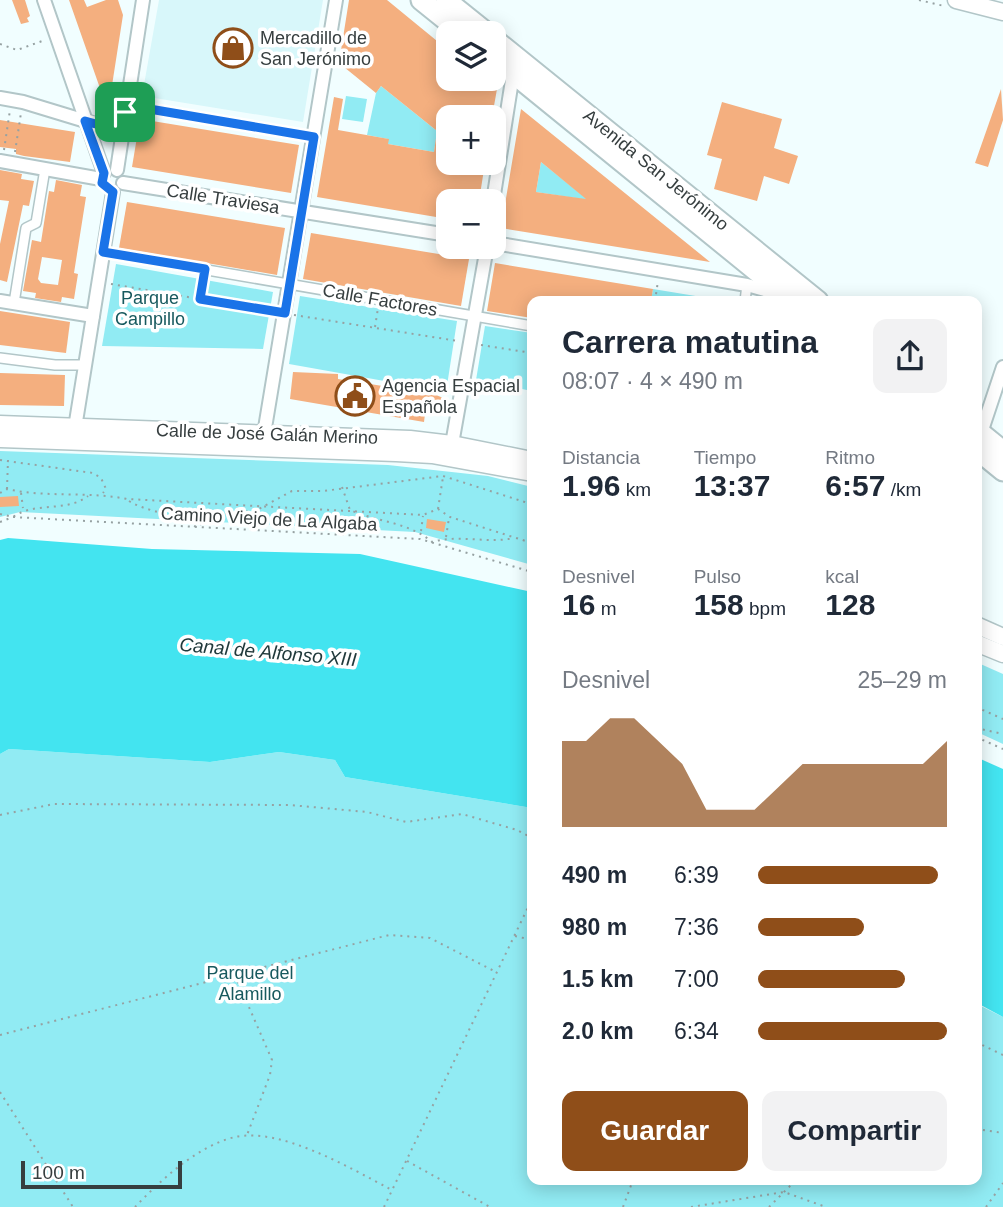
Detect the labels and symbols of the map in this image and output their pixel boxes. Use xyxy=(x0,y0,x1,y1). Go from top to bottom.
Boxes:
shop icon: Mercadillo de San Jerónimo xyxy=(212,27,254,69)
place label: Mercadillo de San Jerónimo xyxy=(260,28,371,69)
pin xyxy=(95,82,155,142)
street label: Avenida San Jerónimo xyxy=(579,105,733,235)
street label: Calle Traviesa xyxy=(165,180,282,218)
street label: Calle Factores xyxy=(321,280,439,320)
park label: Parque Campillo xyxy=(115,288,185,329)
public building icon: Agencia Espacial Española xyxy=(334,375,376,417)
place label: Agencia Espacial Española xyxy=(382,376,520,417)
street label: Calle de José Galán Merino xyxy=(156,420,378,448)
street label: Camino Viejo de La Algaba xyxy=(160,503,379,535)
water label: Canal de Alfonso XIII xyxy=(179,634,358,670)
park label: Parque del Alamillo xyxy=(206,963,294,1004)
scale bar xyxy=(21,1158,182,1190)

